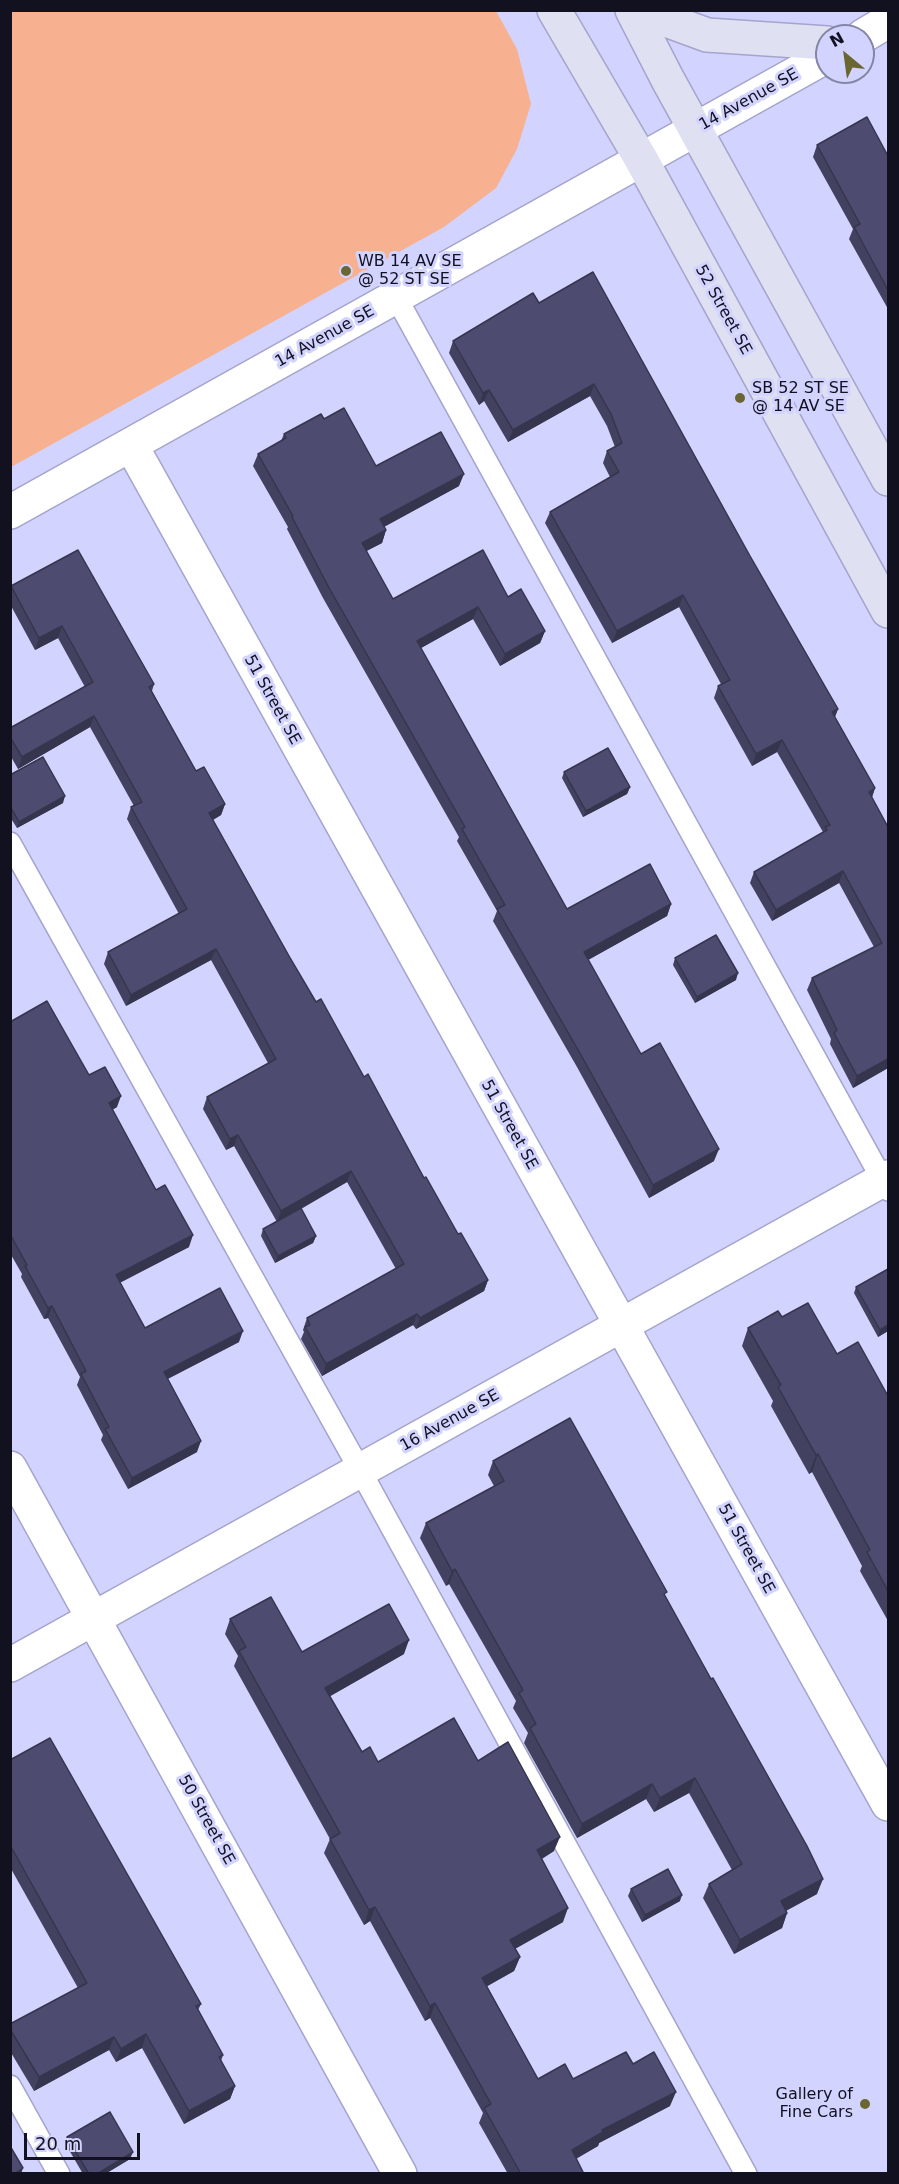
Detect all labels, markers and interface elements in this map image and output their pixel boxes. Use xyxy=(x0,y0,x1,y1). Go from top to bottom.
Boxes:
north arrow xyxy=(815,24,875,84)
text: N xyxy=(827,28,847,51)
street label: 14 Avenue SE xyxy=(696,65,802,135)
place label: WB 14 AV SE @ 52 ST SE xyxy=(358,252,462,290)
street label: 52 Street SE xyxy=(691,262,755,358)
marker: WB 14 AV SE @ 52 ST SE xyxy=(339,264,353,278)
street label: 14 Avenue SE xyxy=(272,302,378,372)
place label: SB 52 ST SE @ 14 AV SE xyxy=(752,379,849,417)
marker: SB 52 ST SE @ 14 AV SE xyxy=(733,391,747,405)
street label: 51 Street SE xyxy=(240,652,304,748)
street label: 51 Street SE xyxy=(477,1077,541,1173)
street label: 16 Avenue SE xyxy=(397,1386,503,1456)
street label: 51 Street SE xyxy=(714,1501,778,1597)
street label: 50 Street SE xyxy=(174,1772,238,1868)
place label: Gallery of Fine Cars xyxy=(776,2085,853,2123)
marker: Gallery of Fine Cars xyxy=(858,2097,872,2111)
scale bar xyxy=(27,2121,142,2159)
text: 20 m xyxy=(35,2133,81,2154)

